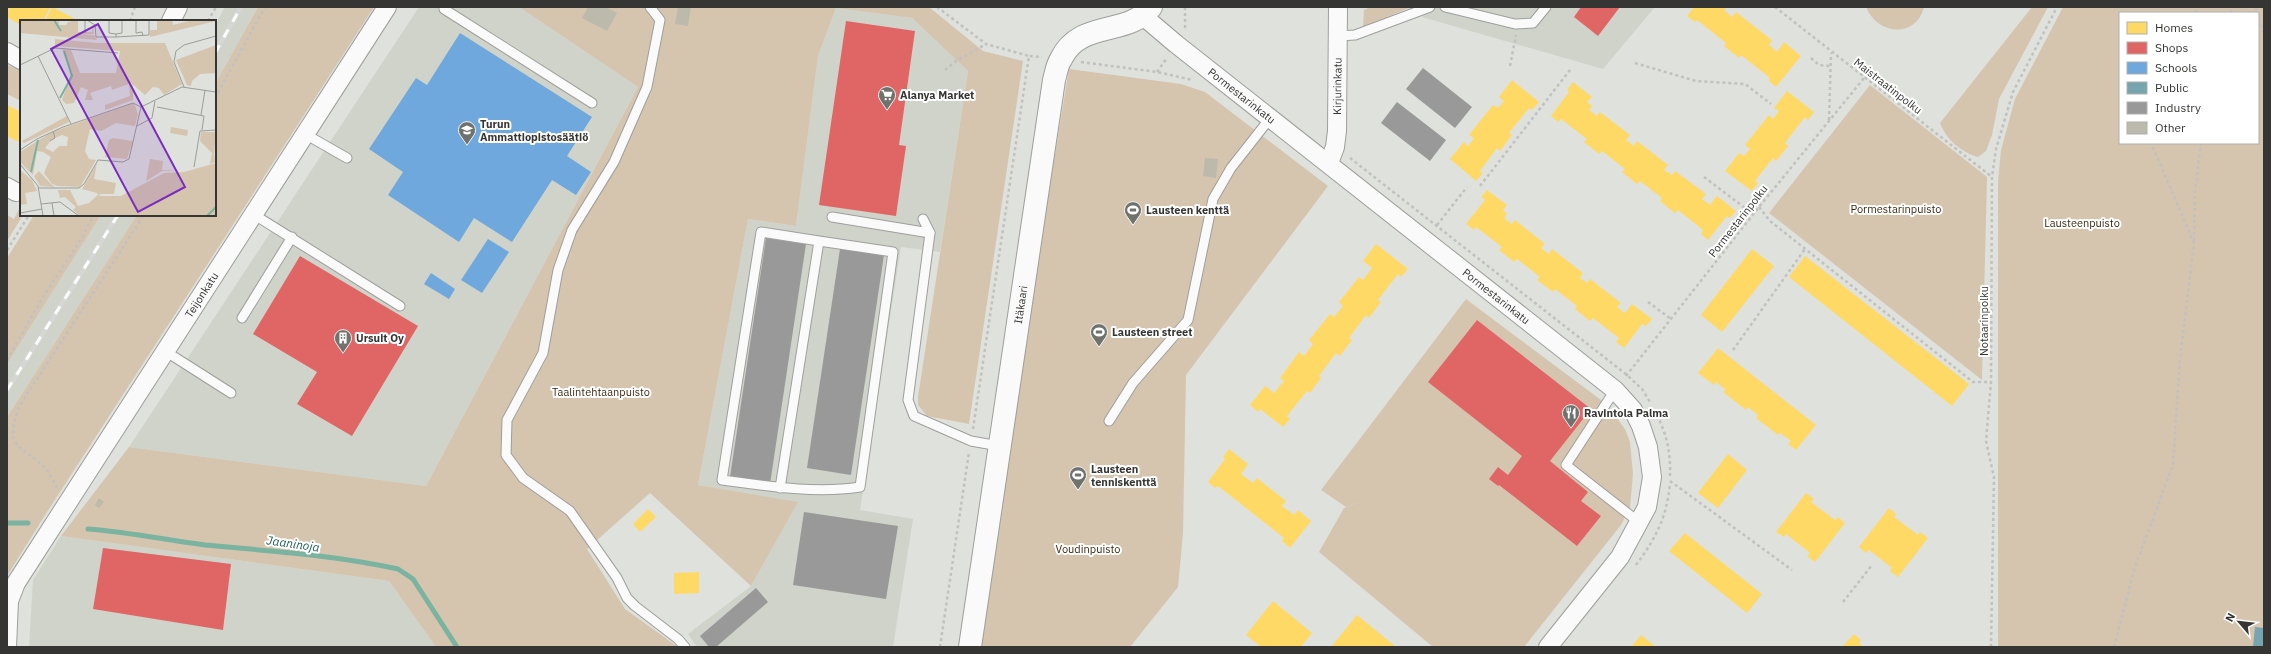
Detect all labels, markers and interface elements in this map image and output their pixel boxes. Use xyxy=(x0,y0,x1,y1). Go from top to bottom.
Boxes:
legend xyxy=(2119,12,2259,144)
inset map xyxy=(20,20,216,216)
text: Homes xyxy=(2155,20,2193,35)
text: Shops xyxy=(2155,40,2188,55)
street label: Maistraatinpolku xyxy=(1851,55,1925,117)
street label: Kirjurinkatu xyxy=(1330,57,1345,115)
text: Schools xyxy=(2155,60,2198,75)
street label: Pormestarinkatu xyxy=(1205,65,1278,127)
text: Public xyxy=(2155,80,2188,95)
supermarket icon: Alanya Market xyxy=(877,85,897,110)
place label: Alanya Market xyxy=(900,88,974,102)
text: Industry xyxy=(2155,100,2201,115)
place label: Turun Ammattiopistosäätiö xyxy=(480,117,588,144)
school or university icon: Turun Ammattiopistosäätiö xyxy=(457,120,477,145)
text: Other xyxy=(2155,120,2186,135)
street label: Pormestarinpolku xyxy=(1705,182,1771,260)
sports icon: Lausteen kenttä xyxy=(1123,200,1143,225)
park label: Pormestarinpuisto xyxy=(1851,202,1941,216)
place label: Lausteen kenttä xyxy=(1146,203,1229,217)
park label: Lausteenpuisto xyxy=(2044,216,2120,230)
street label: Pormestarinkatu xyxy=(1460,265,1533,327)
street label: Teijonkatu xyxy=(182,270,221,320)
street label: Itäkaari xyxy=(1011,285,1030,325)
street label: Notaarinpolku xyxy=(1977,286,1991,356)
sports icon: Lausteen street xyxy=(1089,322,1109,347)
place label: Lausteen street xyxy=(1112,325,1192,339)
building icon: Ursuit Oy xyxy=(333,328,353,353)
place label: Ursuit Oy xyxy=(356,331,404,345)
park label: Taalintehtaanpuisto xyxy=(552,385,650,399)
restaurant icon: Ravintola Palma xyxy=(1561,403,1581,428)
place label: Ravintola Palma xyxy=(1584,406,1668,420)
place label: Lausteen tenniskenttä xyxy=(1091,462,1157,489)
sports icon: Lausteen tenniskenttä xyxy=(1068,465,1088,490)
water label: Jaaninoja xyxy=(266,532,321,555)
park label: Voudinpuisto xyxy=(1056,542,1120,556)
north arrow xyxy=(2219,602,2259,642)
text: N xyxy=(2222,610,2238,624)

